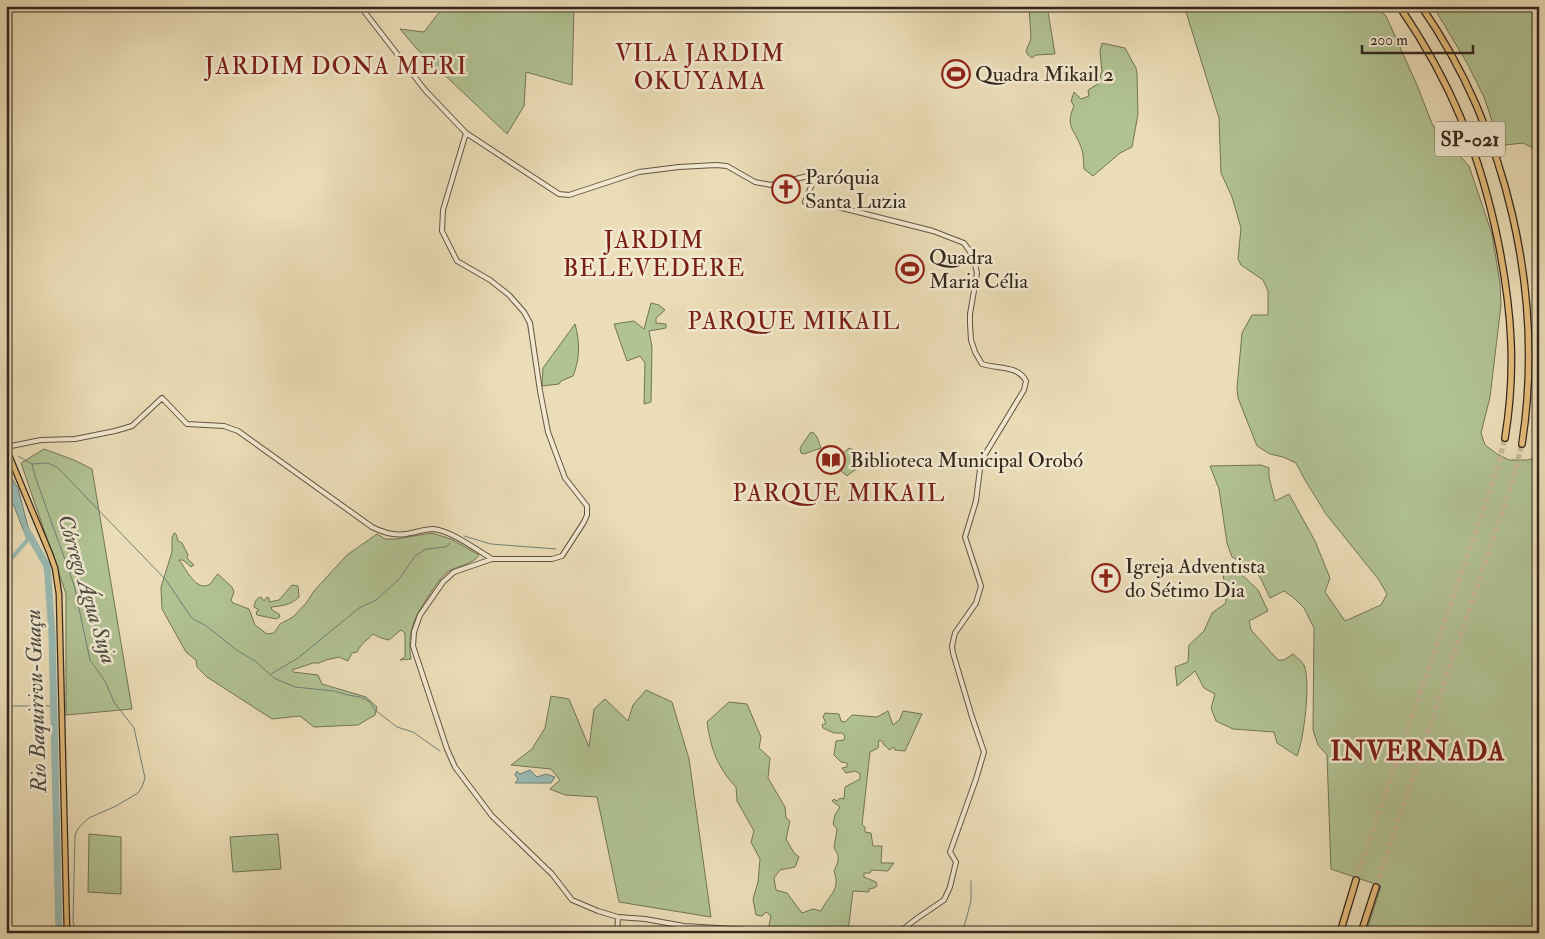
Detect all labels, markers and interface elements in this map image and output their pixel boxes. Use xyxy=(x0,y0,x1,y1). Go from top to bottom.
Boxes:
scale bar xyxy=(1362,22,1474,54)
text: 200 m xyxy=(1370,31,1408,50)
district label: VILA JARDIM OKUYAMA xyxy=(615,38,785,97)
district label: JARDIM DONA MERI xyxy=(204,51,467,82)
sports icon: Quadra Mikail 2 xyxy=(941,59,971,89)
place label: Quadra Mikail 2 xyxy=(975,61,1114,88)
road number: SP-021 xyxy=(1435,122,1505,156)
place label: Paróquia Santa Luzia xyxy=(805,164,907,215)
church icon: Paróquia Santa Luzia xyxy=(771,174,801,204)
district label: JARDIM BELEVEDERE xyxy=(563,225,745,284)
place label: Quadra Maria Célia xyxy=(929,244,1028,295)
sports icon: Quadra Maria Célia xyxy=(895,254,925,284)
district label: PARQUE MIKAIL xyxy=(688,306,900,337)
library icon: Biblioteca Municipal Orobó xyxy=(816,445,846,475)
place label: Biblioteca Municipal Orobó xyxy=(850,447,1083,474)
district label: PARQUE MIKAIL xyxy=(733,478,945,509)
water label: Córrego Água Suja xyxy=(51,511,124,667)
place label: Igreja Adventista do Sétimo Dia xyxy=(1125,553,1266,604)
church icon: Igreja Adventista do Sétimo Dia xyxy=(1091,563,1121,593)
water label: Rio Baquirivu-Guaçu xyxy=(19,609,53,794)
district label: INVERNADA xyxy=(1330,736,1506,768)

